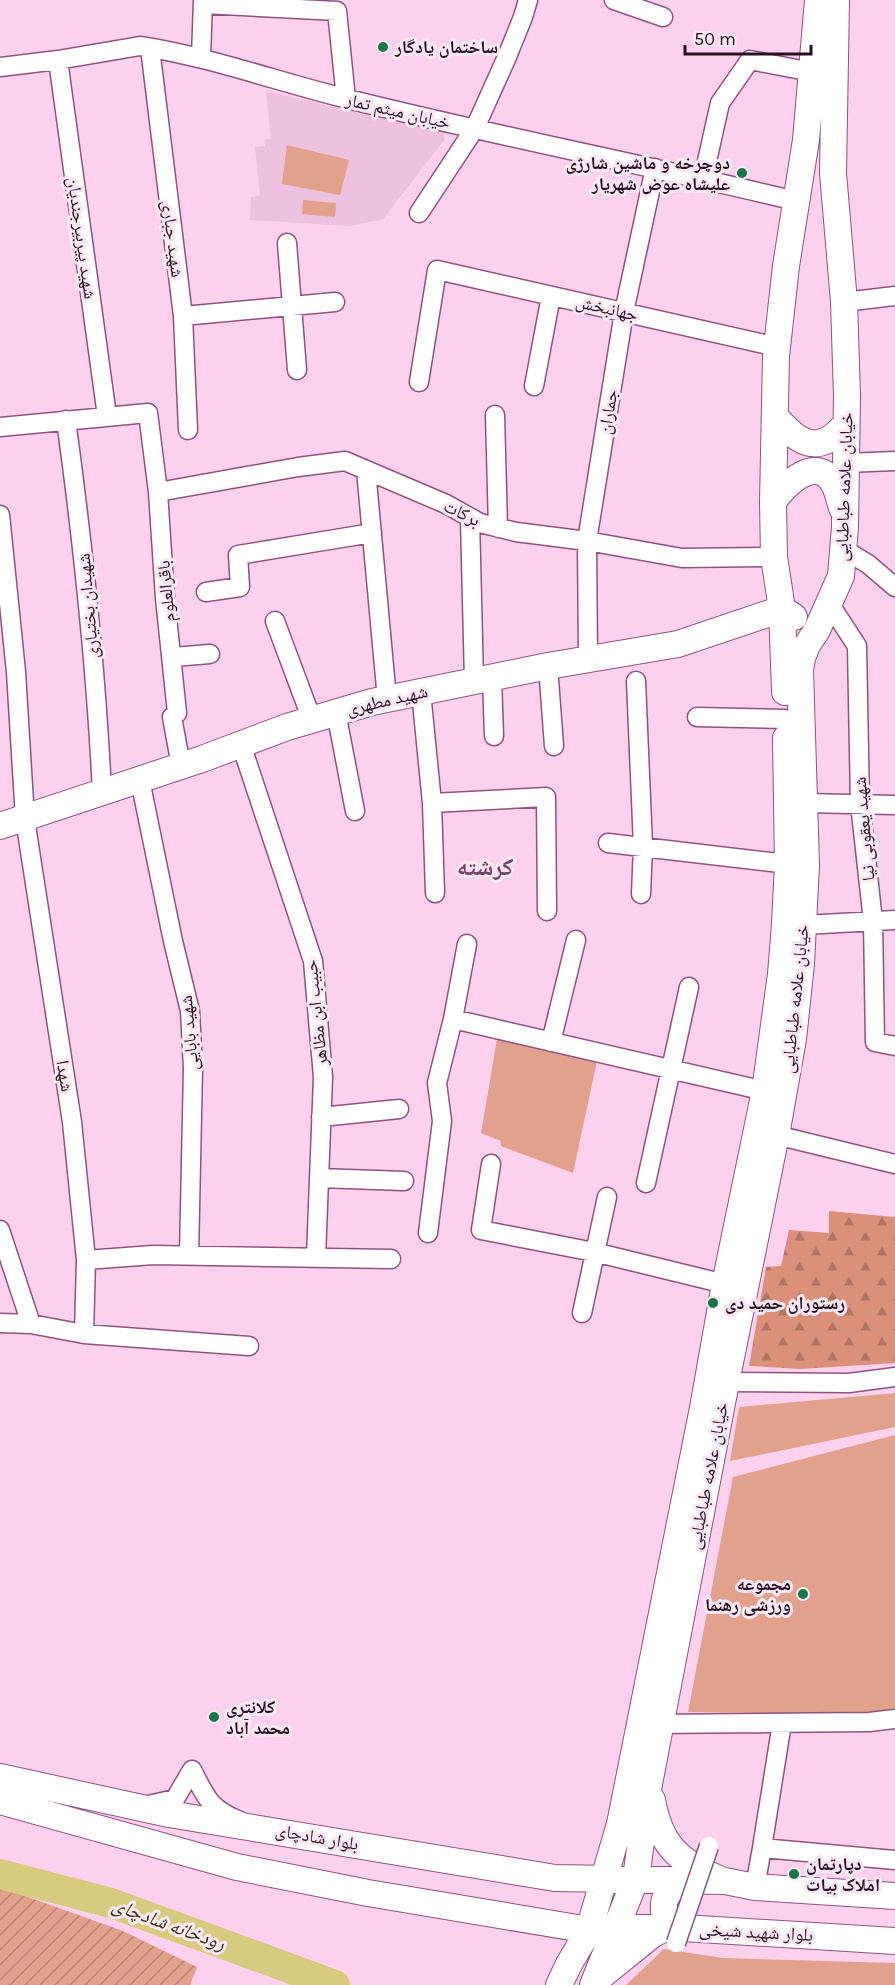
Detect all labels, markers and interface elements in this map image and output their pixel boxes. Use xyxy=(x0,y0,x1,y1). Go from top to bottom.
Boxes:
scale bar xyxy=(685,18,811,56)
text: 50 m xyxy=(694,28,736,50)
place label: ساختمان یادگار xyxy=(394,36,498,58)
marker: ساختمان یادگار xyxy=(376,40,390,54)
street label: خیابان میثم تمار xyxy=(342,88,453,135)
place label: دوچرخه و ماشین شارژی علیشاه عوض شهریار xyxy=(565,152,730,195)
marker: دوچرخه و ماشین شارژی علیشاه عوض شهریار xyxy=(735,166,749,180)
street label: شهید پیربیرجندیان xyxy=(62,175,101,301)
street label: شهید جباری xyxy=(157,199,189,279)
street label: جهانبخش xyxy=(574,290,640,326)
street label: جماران xyxy=(594,388,622,436)
street label: خیابان علامه طباطبایی xyxy=(830,412,858,562)
street label: برکات xyxy=(440,495,484,531)
street label: شهیدان بختیاری xyxy=(72,553,104,659)
street label: باقرالعلوم xyxy=(152,559,181,623)
street label: شهید مطهری xyxy=(344,680,430,720)
street label: شهید یعقوبی نیا xyxy=(848,776,880,882)
district label: کرشته xyxy=(457,853,514,881)
street label: خیابان علامه طباطبایی xyxy=(776,924,814,1074)
street label: حبیب ابن مظاهر xyxy=(299,959,333,1068)
street label: شهید بابایی xyxy=(175,994,203,1072)
street label: شهدا xyxy=(52,1059,78,1093)
place label: رستوران حمید دی xyxy=(725,1292,845,1314)
marker: رستوران حمید دی xyxy=(706,1296,720,1310)
street label: خیابان علامه طباطبایی xyxy=(683,1401,733,1551)
place label: مجموعه ورزشی رهنما xyxy=(705,1573,791,1616)
marker: مجموعه ورزشی رهنما xyxy=(796,1587,810,1601)
place label: کلانتری محمد آباد xyxy=(226,1696,290,1739)
marker: کلانتری محمد آباد xyxy=(207,1710,221,1724)
street label: بلوار شادچای xyxy=(274,1819,360,1855)
place label: دپارتمان املاک بیات xyxy=(806,1853,880,1896)
marker: دپارتمان املاک بیات xyxy=(787,1867,801,1881)
water label: رودخانه شادچای xyxy=(109,1893,229,1956)
street label: بلوار شهید شیخی xyxy=(699,1918,814,1946)

